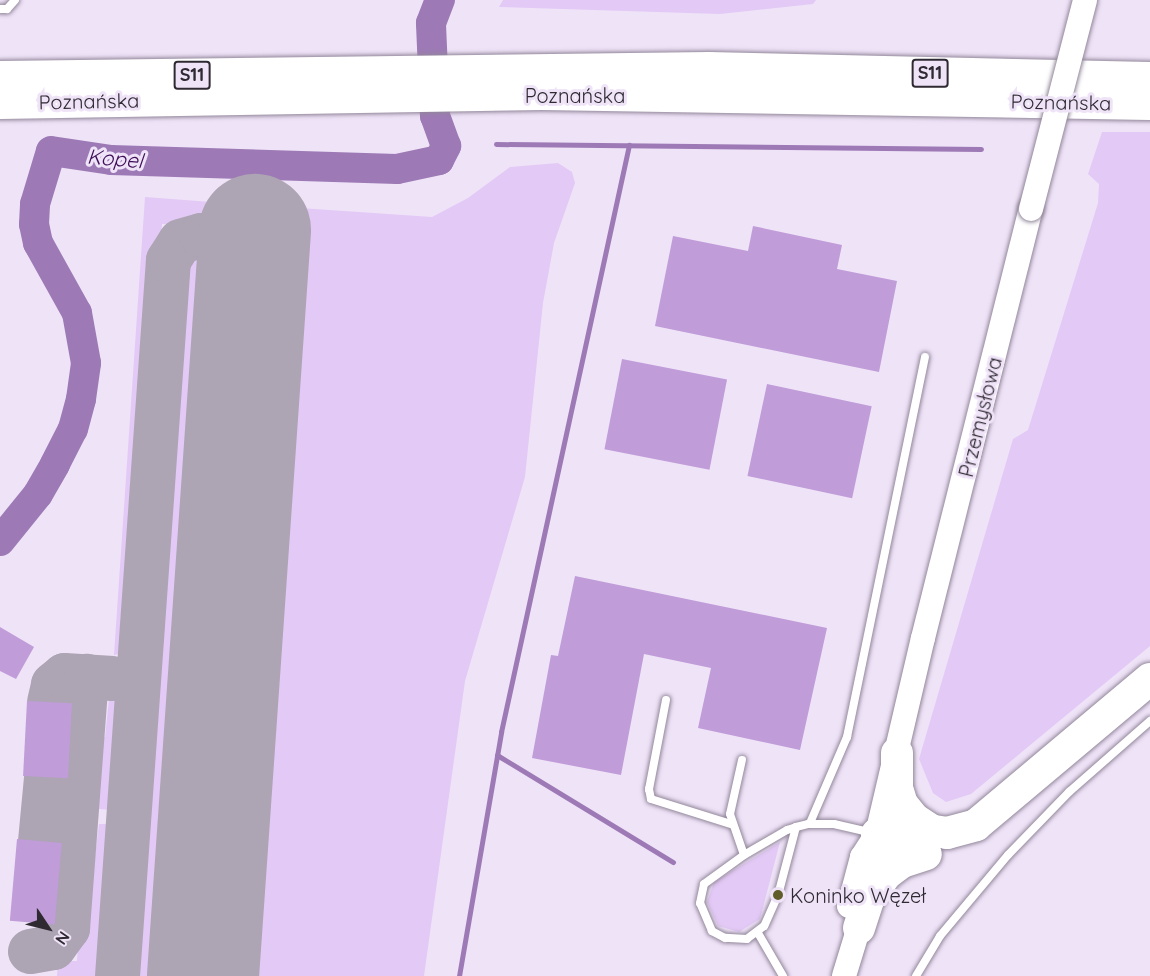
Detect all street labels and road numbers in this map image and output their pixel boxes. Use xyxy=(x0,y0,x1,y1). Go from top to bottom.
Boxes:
road number: S11 xyxy=(910,58,950,88)
road number: S11 xyxy=(172,60,212,90)
street label: Poznańska xyxy=(525,83,625,107)
street label: Poznańska xyxy=(39,88,139,114)
street label: Poznańska xyxy=(1011,89,1111,115)
street label: Przemysłowa xyxy=(953,354,1007,480)

